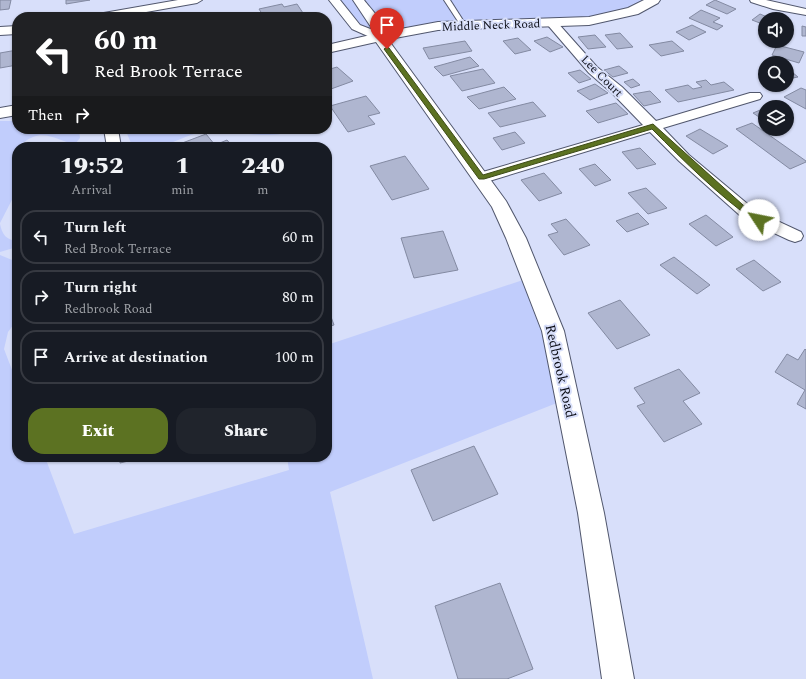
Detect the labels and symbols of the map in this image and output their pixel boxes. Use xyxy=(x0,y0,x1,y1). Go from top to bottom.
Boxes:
pin xyxy=(370,8,404,49)
street label: Middle Neck Road xyxy=(441,14,541,37)
street label: Lee Court xyxy=(576,51,627,102)
position arrow xyxy=(738,199,780,241)
street label: Redbrook Road xyxy=(540,322,582,420)

